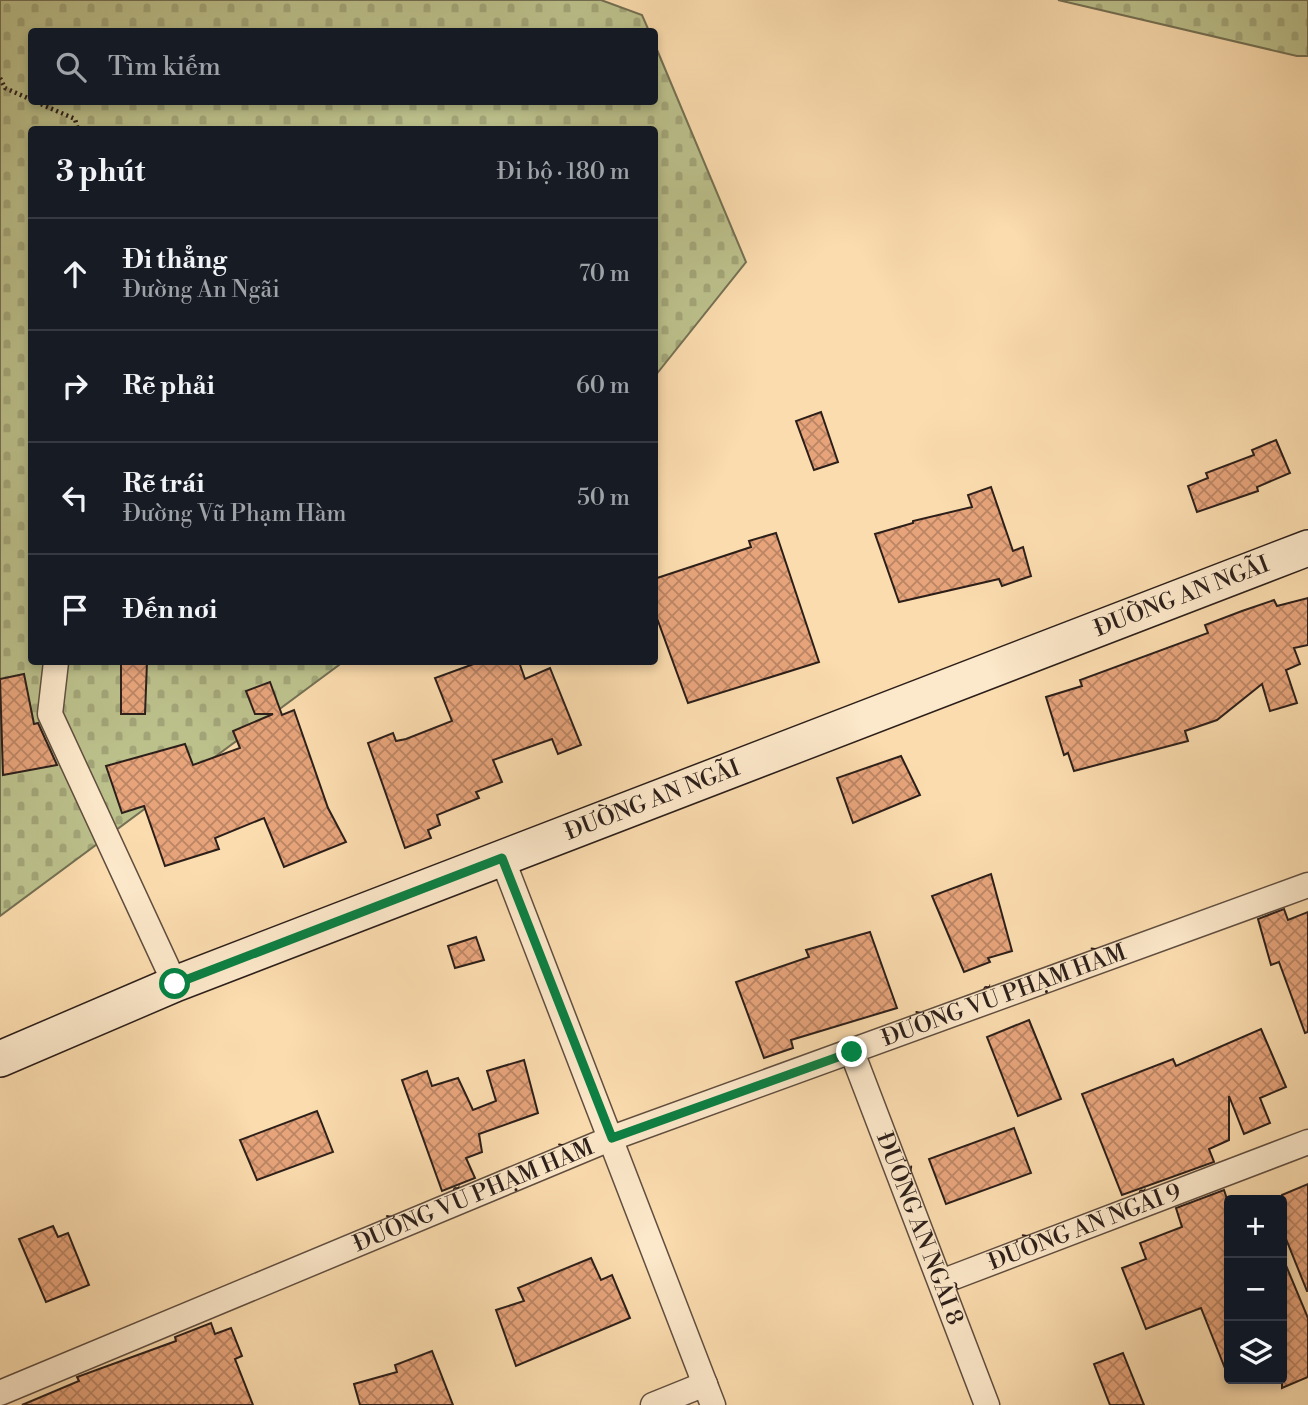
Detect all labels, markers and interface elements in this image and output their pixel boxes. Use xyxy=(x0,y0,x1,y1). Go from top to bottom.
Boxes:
search box xyxy=(28,28,658,105)
icon: search xyxy=(52,48,90,86)
text: Tìm kiếm xyxy=(108,51,221,83)
text: 3 phút xyxy=(56,153,146,191)
text: Đi bộ · 180 m xyxy=(497,158,630,186)
text: Đi thẳng xyxy=(123,244,227,276)
icon: ahead xyxy=(56,255,94,293)
text: 70 m xyxy=(579,260,630,288)
text: Đường An Ngãi xyxy=(123,276,280,304)
icon: right xyxy=(56,367,94,405)
text: Rẽ phải xyxy=(123,370,215,402)
text: 60 m xyxy=(576,372,630,400)
text: Rẽ trái xyxy=(123,468,204,500)
icon: left xyxy=(56,479,94,517)
text: 50 m xyxy=(577,484,630,512)
text: Đường Vũ Phạm Hàm xyxy=(123,500,347,528)
street label: ĐƯỜNG AN NGÃI xyxy=(1090,550,1273,643)
icon: arrive xyxy=(56,591,94,629)
text: Đến nơi xyxy=(123,594,217,626)
street label: ĐƯỜNG AN NGÃI xyxy=(561,754,744,847)
street label: ĐƯỜNG VŨ PHẠM HÀM xyxy=(878,938,1131,1053)
route start xyxy=(159,968,190,999)
route end xyxy=(836,1036,867,1067)
street label: ĐƯỜNG AN NGÃI 8 xyxy=(870,1128,969,1329)
street label: ĐƯỜNG VŨ PHẠM HÀM xyxy=(349,1133,599,1258)
street label: ĐƯỜNG AN NGÃI 9 xyxy=(985,1178,1185,1277)
map controls xyxy=(1224,1195,1287,1384)
button: + xyxy=(1224,1195,1287,1258)
button: − xyxy=(1224,1258,1287,1321)
button: layers xyxy=(1224,1321,1287,1384)

